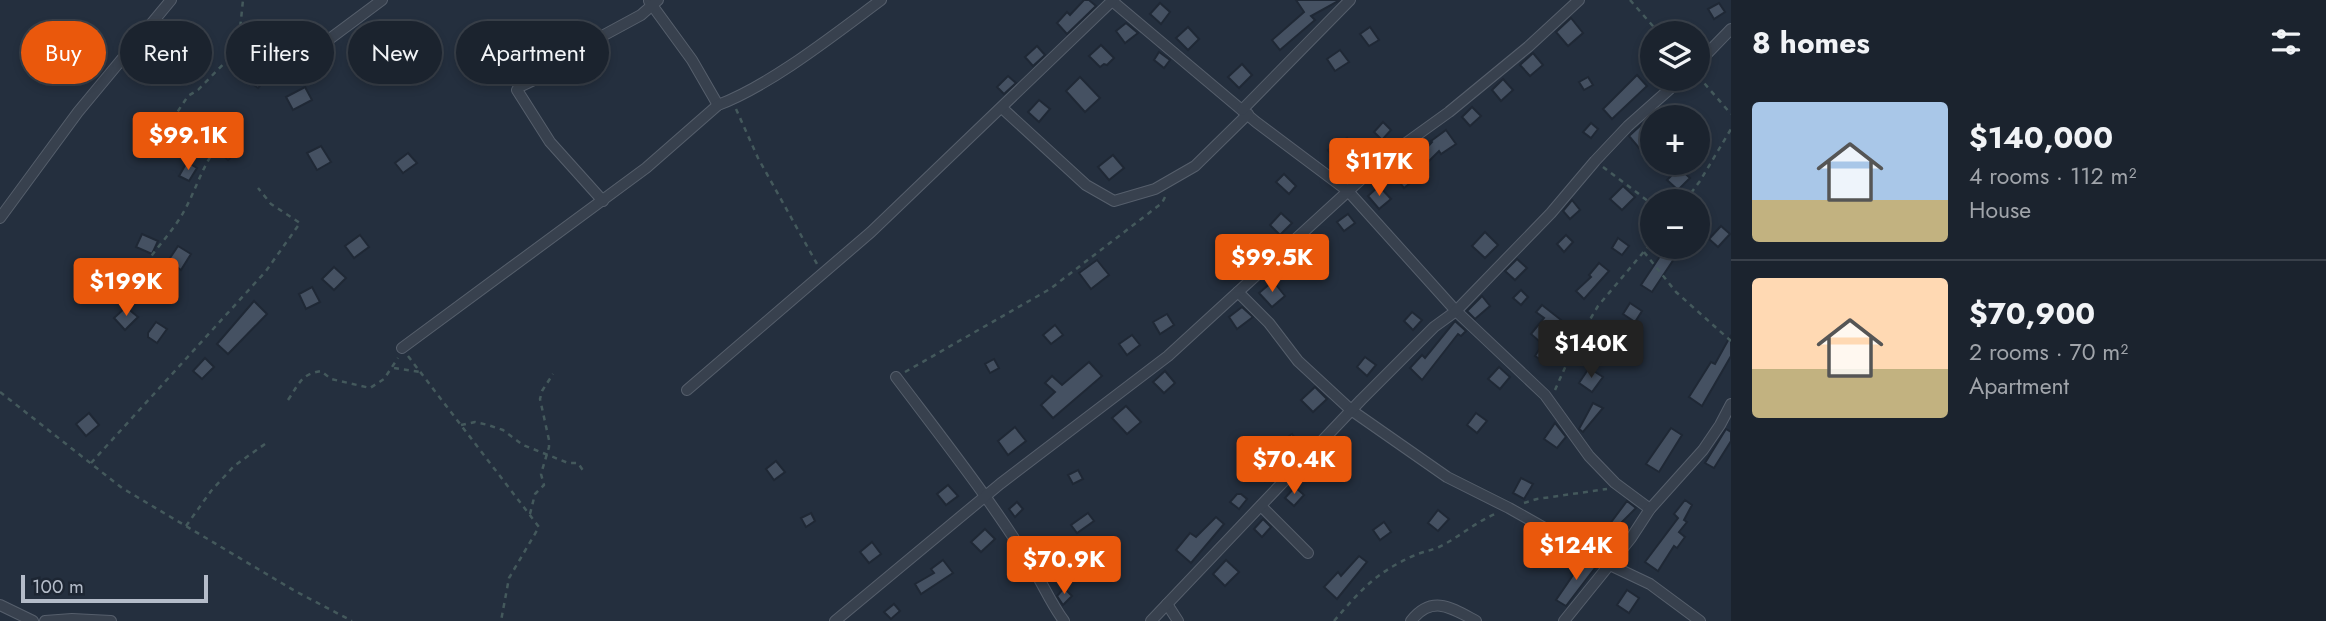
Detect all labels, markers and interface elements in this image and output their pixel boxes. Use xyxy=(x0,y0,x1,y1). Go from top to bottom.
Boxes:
chip: Buy xyxy=(21,21,106,84)
chip: Rent xyxy=(120,21,212,84)
chip: Filters xyxy=(226,21,334,84)
chip: New xyxy=(348,21,442,84)
chip: Apartment xyxy=(456,21,609,84)
map controls xyxy=(1640,21,1710,259)
button: layers xyxy=(1640,21,1710,91)
text: 8 homes xyxy=(1752,21,1870,64)
icon: filters xyxy=(2267,23,2305,61)
button: + xyxy=(1640,105,1710,175)
pin: $99.1K xyxy=(131,113,245,172)
text: $140,000 xyxy=(1969,116,2113,159)
text: $99.1K xyxy=(149,118,227,152)
icon: home xyxy=(1808,130,1892,214)
pin: $117K xyxy=(1330,138,1428,198)
text: $117K xyxy=(1345,144,1413,178)
text: 4 rooms · 112 m² xyxy=(1969,159,2136,193)
button: − xyxy=(1640,189,1710,259)
text: House xyxy=(1969,193,2031,227)
pin: $99.5K xyxy=(1215,234,1329,294)
text: $99.5K xyxy=(1231,240,1313,274)
pin: $199K xyxy=(77,258,175,318)
text: $199K xyxy=(90,264,162,298)
text: $70,900 xyxy=(1969,292,2095,335)
icon: home xyxy=(1808,306,1892,390)
pin: $140K xyxy=(1542,320,1640,380)
text: $140K xyxy=(1554,326,1628,360)
text: 2 rooms · 70 m² xyxy=(1969,335,2128,369)
text: Apartment xyxy=(1969,369,2069,403)
pin: $70.4K xyxy=(1237,436,1351,496)
text: $70.4K xyxy=(1253,442,1335,476)
pin: $124K xyxy=(1527,522,1625,582)
text: $124K xyxy=(1539,528,1613,562)
pin: $70.9K xyxy=(1007,536,1121,596)
text: $70.9K xyxy=(1023,542,1105,576)
scale bar xyxy=(21,572,208,604)
text: 100 m xyxy=(32,573,84,600)

